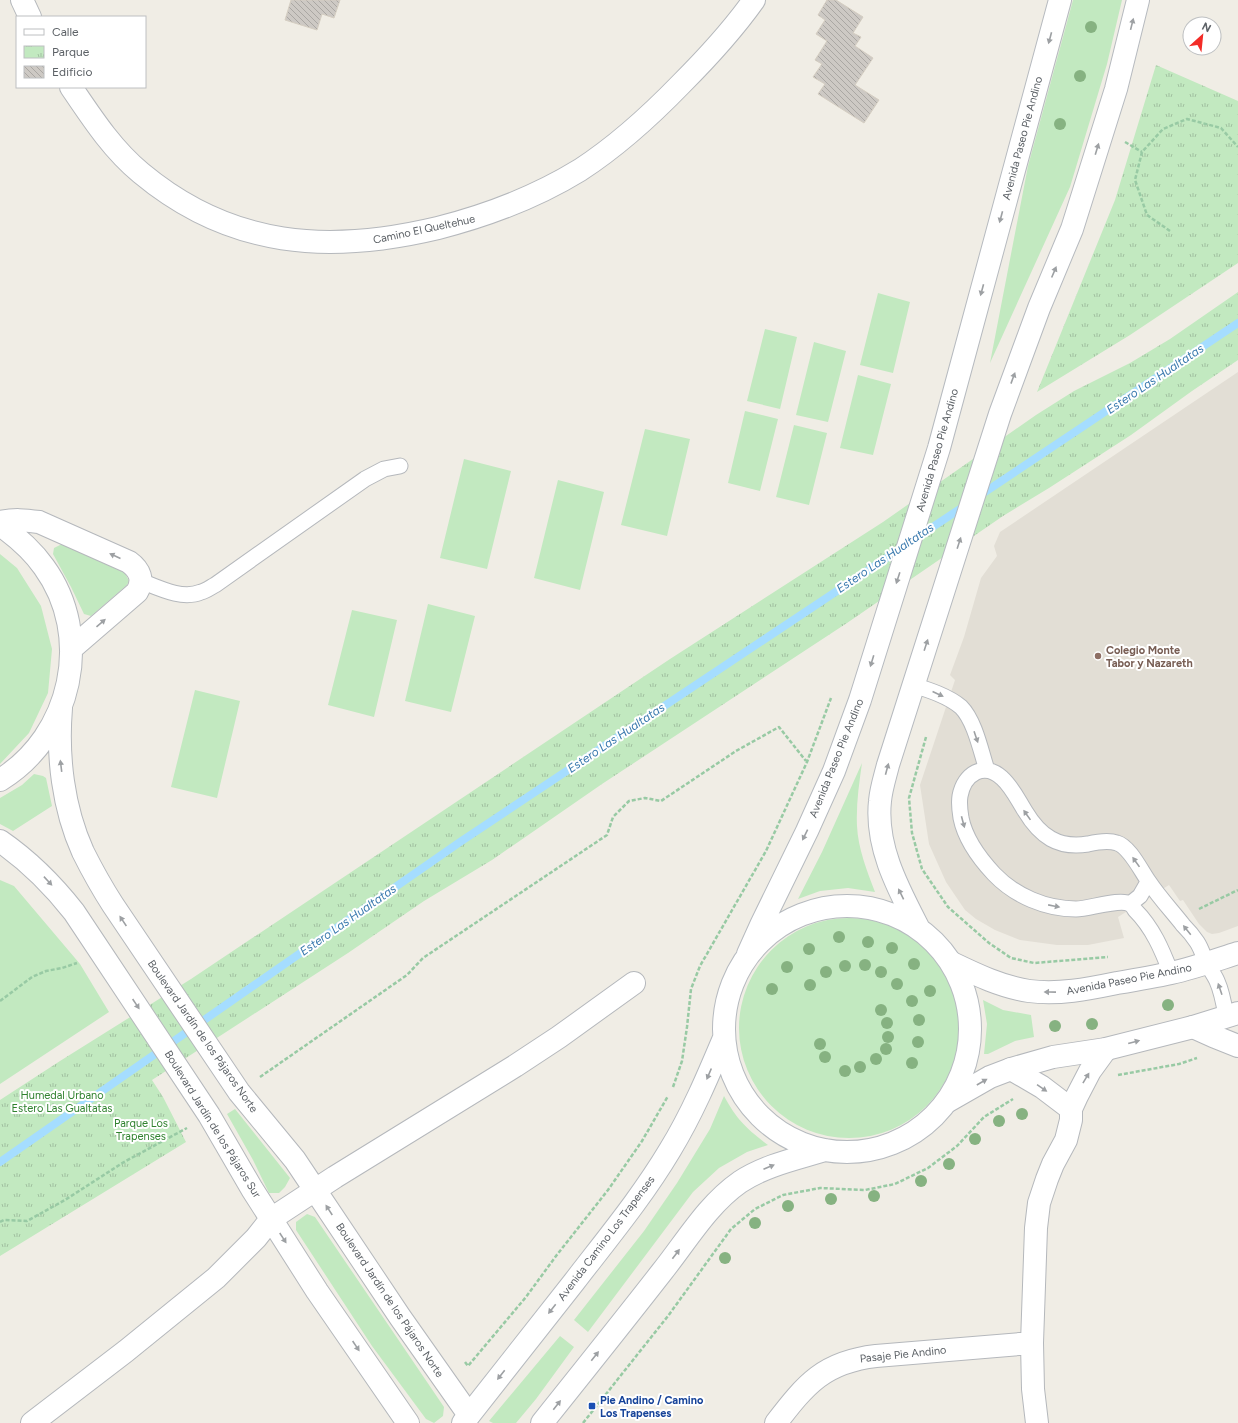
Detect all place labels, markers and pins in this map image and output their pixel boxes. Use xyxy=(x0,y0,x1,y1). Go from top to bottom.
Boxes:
place label: Colegio Monte Tabor y Nazareth xyxy=(1106,644,1193,670)
marker: Colegio Monte Tabor y Nazareth xyxy=(1093,651,1103,661)
place label: Pie Andino / Camino Los Trapenses xyxy=(600,1394,704,1420)
marker: Pie Andino / Camino Los Trapenses xyxy=(587,1401,597,1411)

